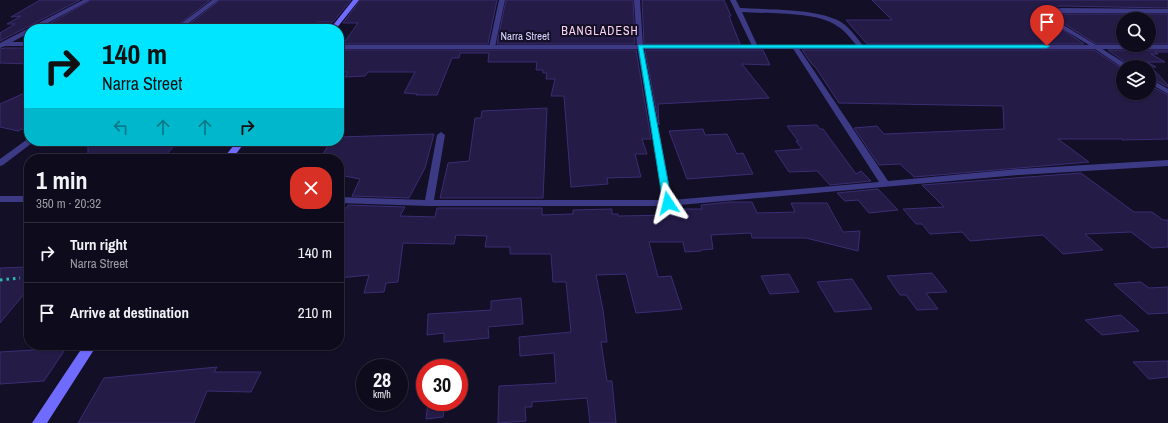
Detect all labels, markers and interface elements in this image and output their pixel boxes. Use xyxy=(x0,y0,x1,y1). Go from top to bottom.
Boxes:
pin xyxy=(1030,5,1064,46)
icon: arrive xyxy=(1036,11,1058,33)
map controls xyxy=(1116,12,1156,100)
button: search xyxy=(1116,12,1156,52)
district label: BANGLADESH xyxy=(561,23,639,39)
street label: Narra Street xyxy=(500,29,550,43)
text: 140 m xyxy=(102,35,167,73)
icon: right xyxy=(36,40,88,92)
button: layers xyxy=(1116,60,1156,100)
text: Narra Street xyxy=(102,71,182,96)
icon: left xyxy=(110,116,132,138)
icon: ahead xyxy=(152,116,174,138)
icon: ahead xyxy=(194,116,216,138)
icon: right xyxy=(236,116,258,138)
text: 1 min xyxy=(36,164,87,196)
button: close xyxy=(290,167,332,209)
position arrow xyxy=(647,182,689,224)
text: 350 m · 20:32 xyxy=(36,195,101,212)
text: Turn right xyxy=(70,234,127,255)
icon: right xyxy=(36,242,58,264)
text: 140 m xyxy=(298,242,332,263)
text: Narra Street xyxy=(70,255,128,272)
icon: arrive xyxy=(36,302,58,324)
text: Arrive at destination xyxy=(70,302,189,323)
text: 210 m xyxy=(298,302,332,323)
speed limit sign: 30 xyxy=(416,359,468,411)
text: 28 xyxy=(373,366,391,393)
text: km/h xyxy=(373,388,391,401)

